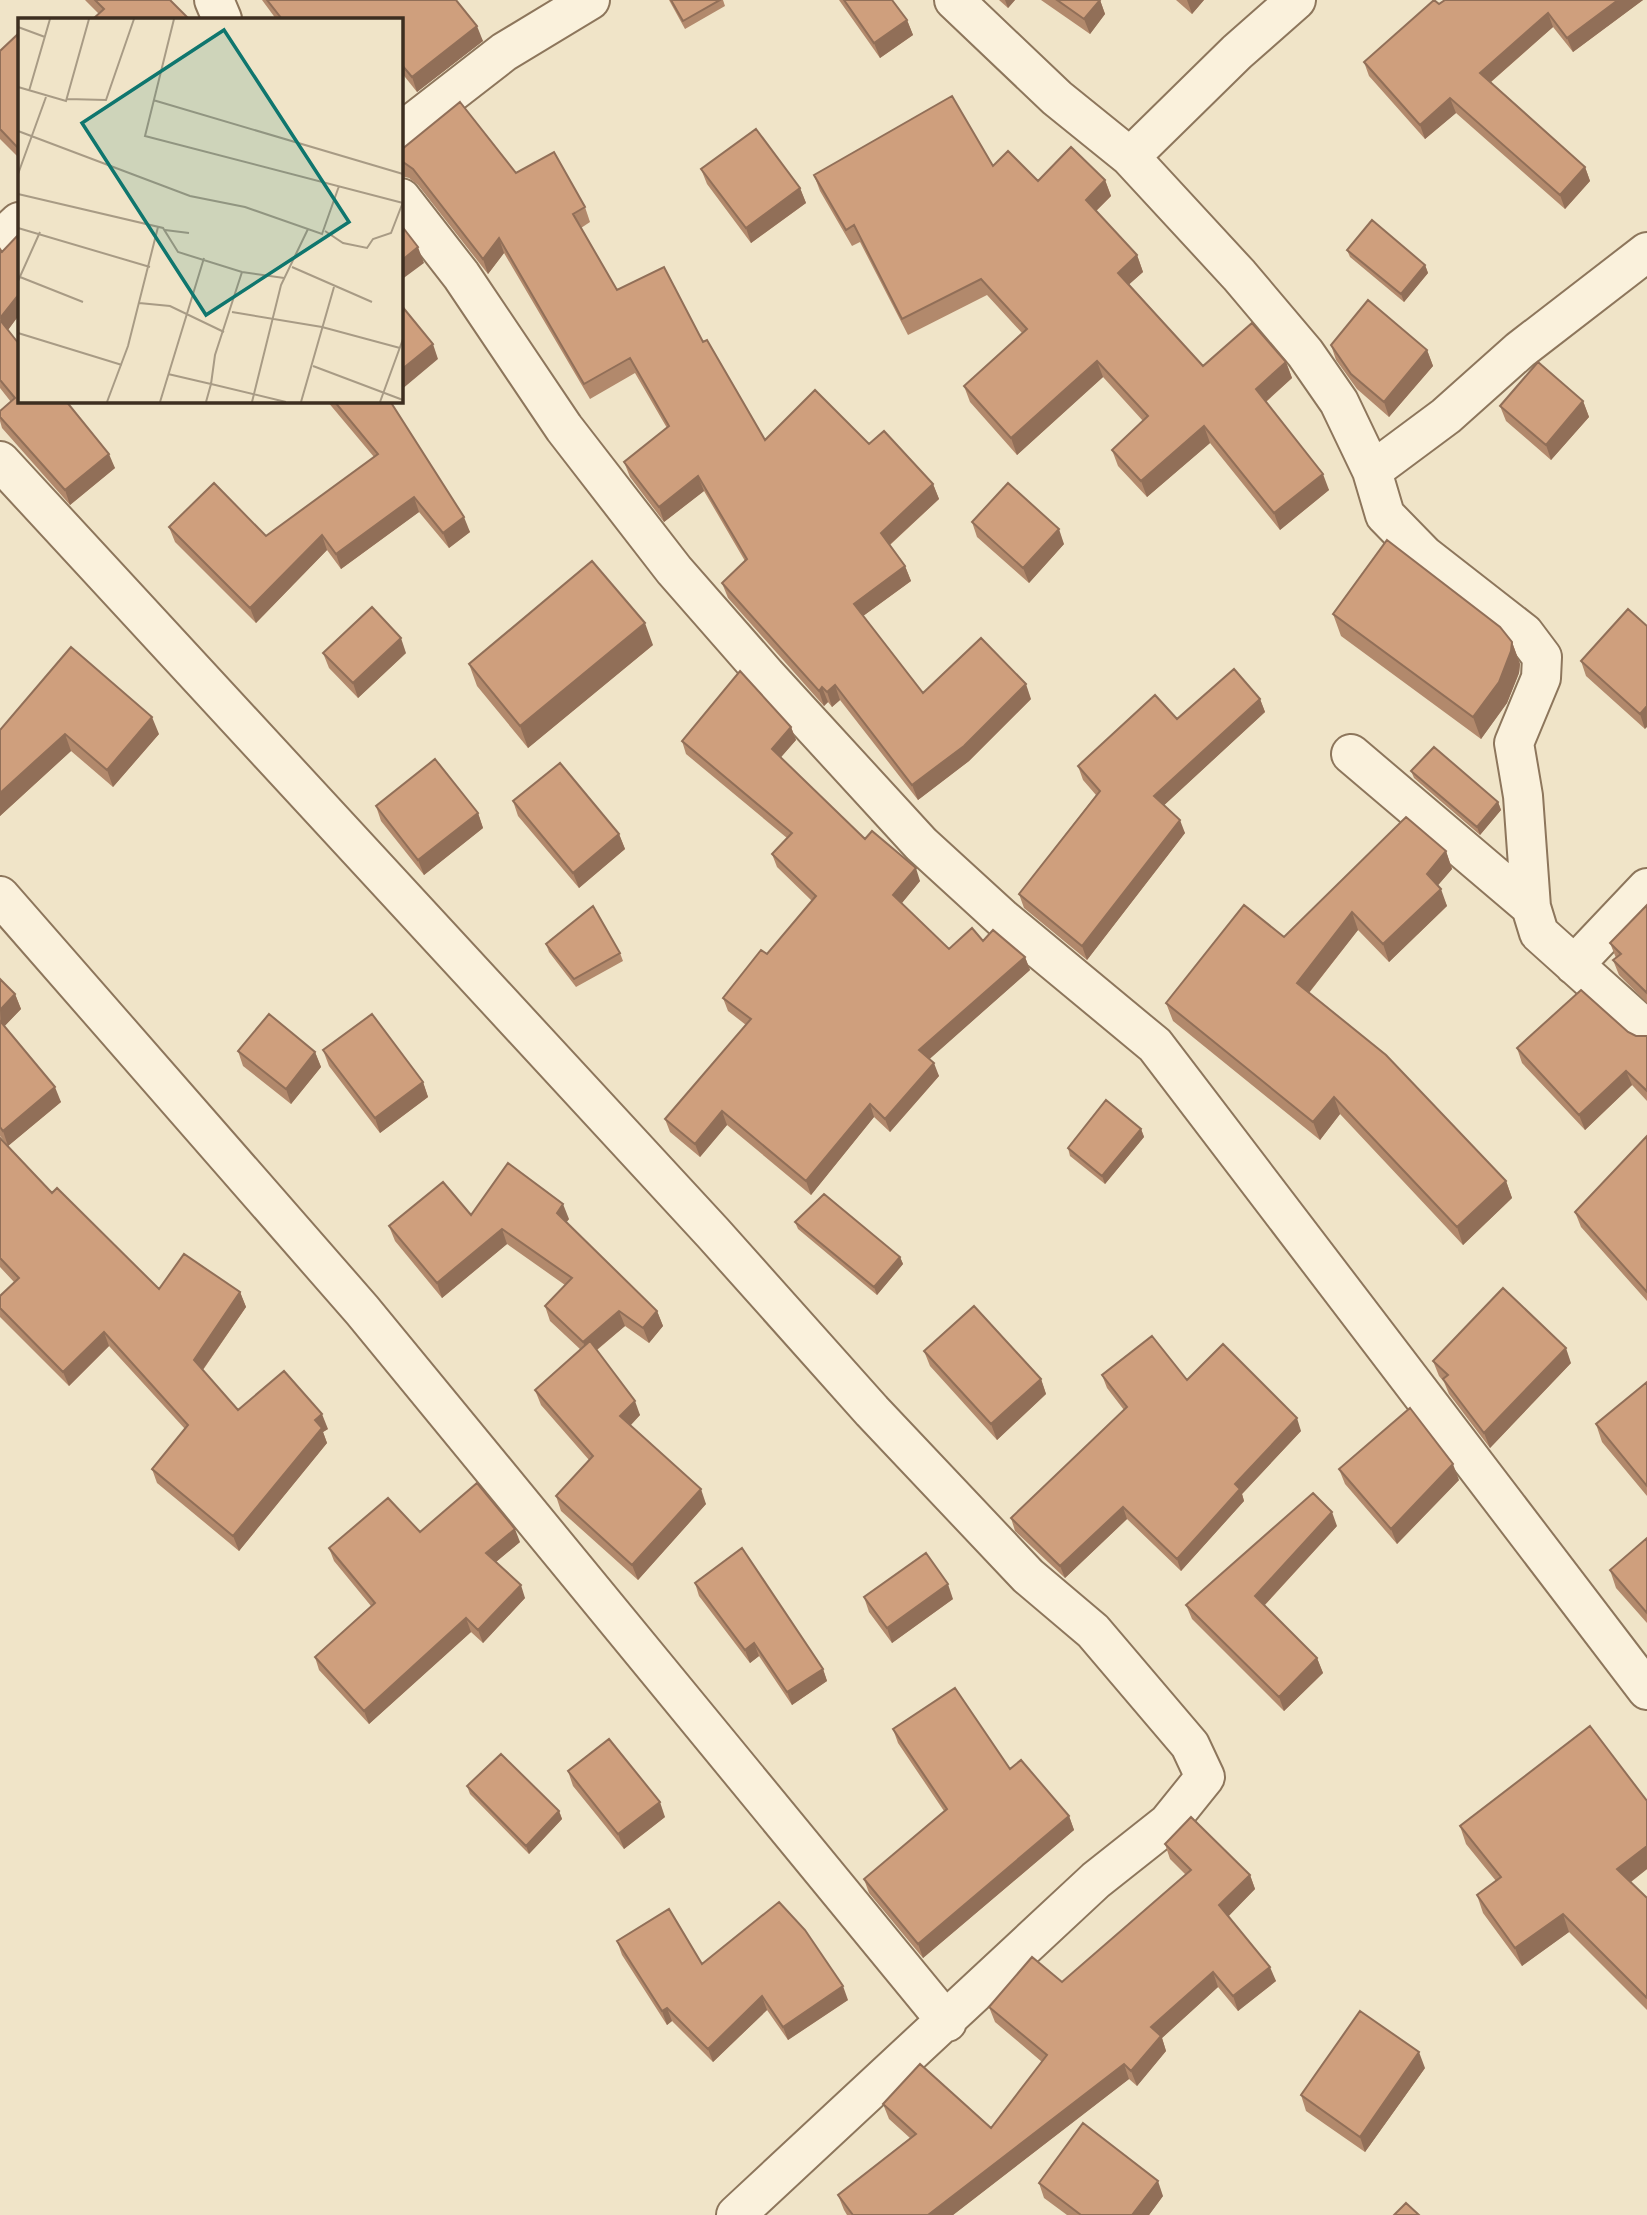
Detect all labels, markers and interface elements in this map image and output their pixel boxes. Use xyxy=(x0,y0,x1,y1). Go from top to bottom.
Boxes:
inset map xyxy=(18,18,402,402)

